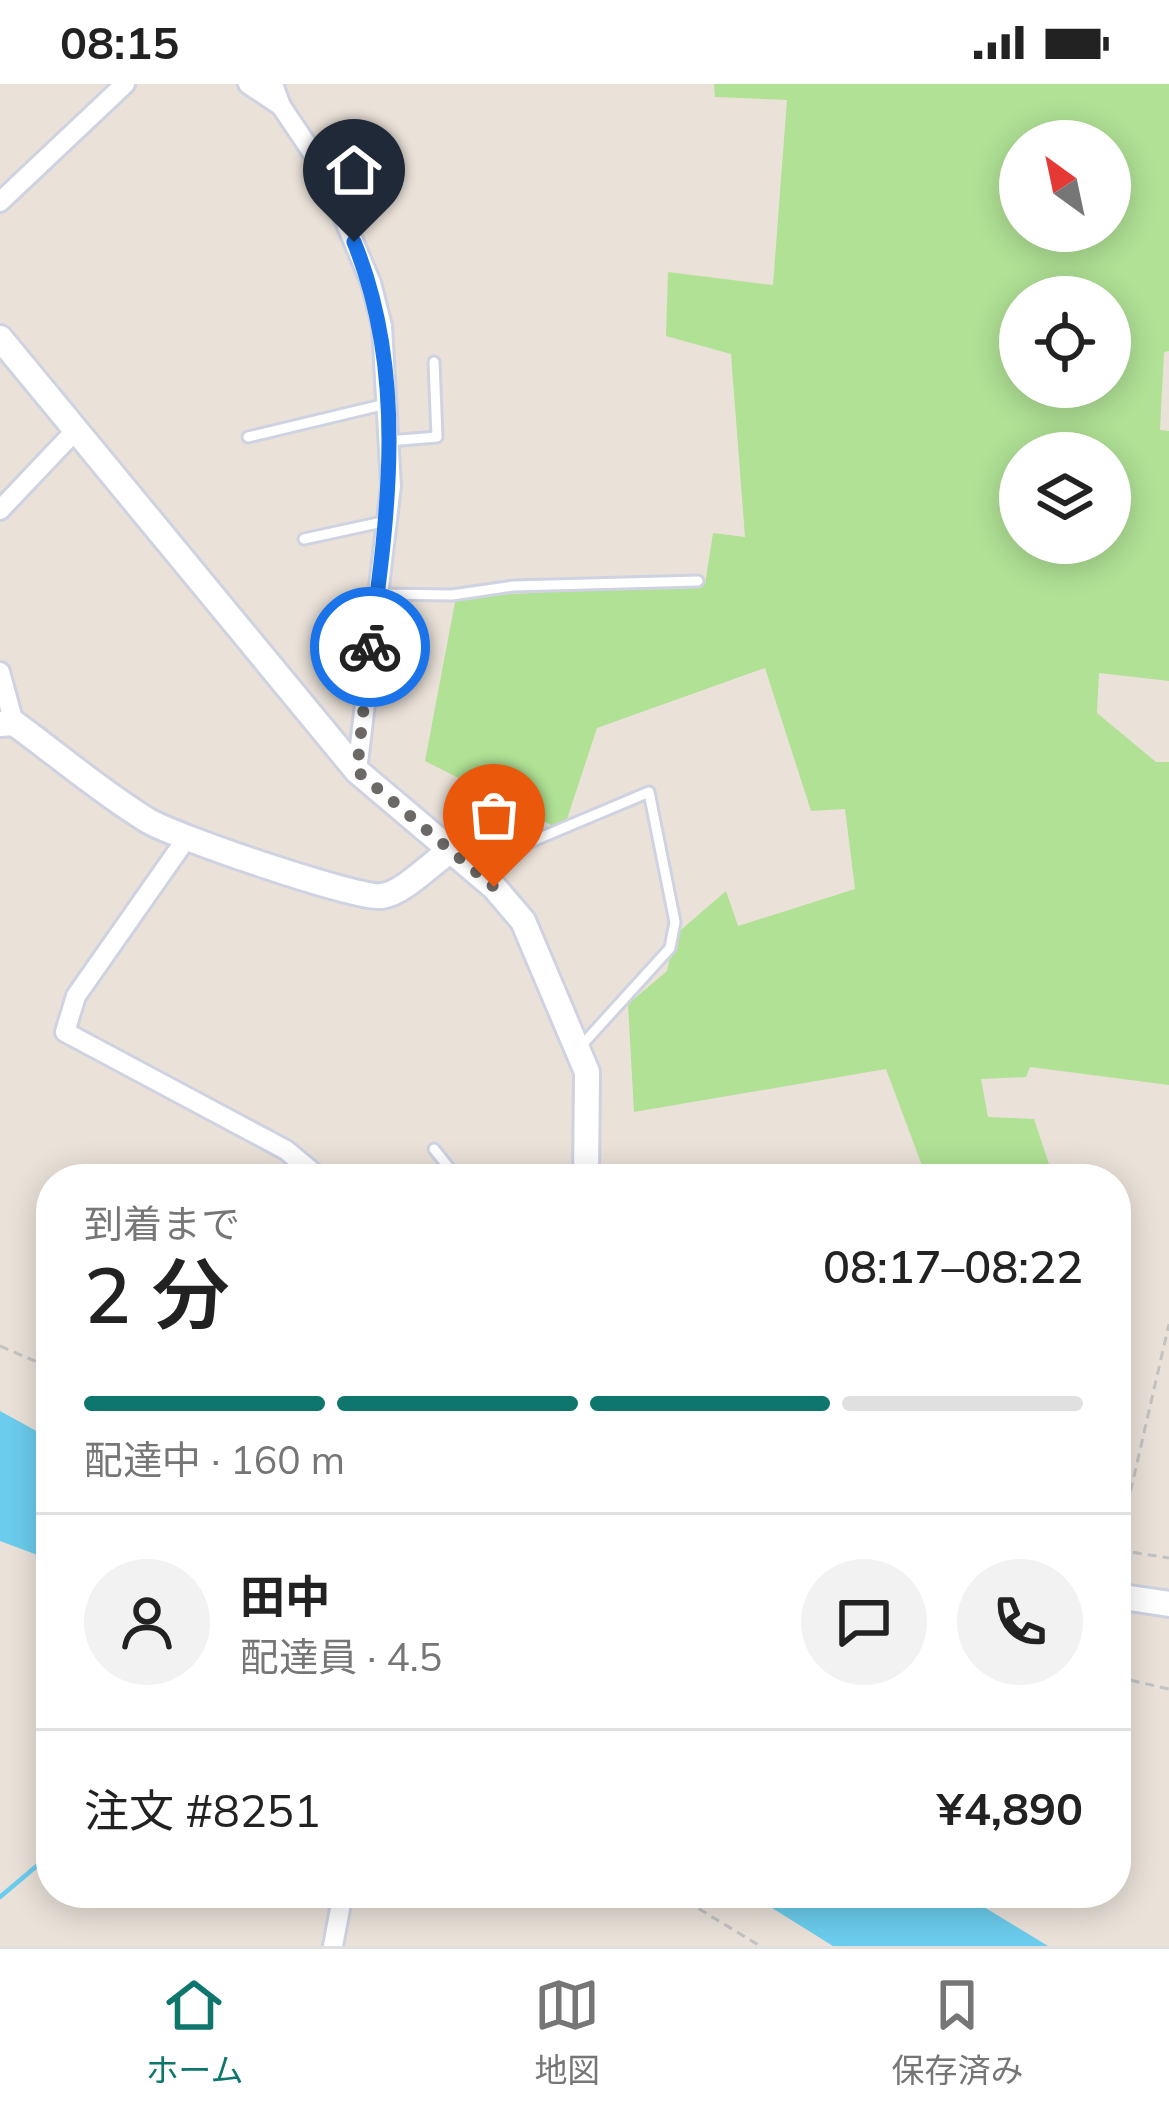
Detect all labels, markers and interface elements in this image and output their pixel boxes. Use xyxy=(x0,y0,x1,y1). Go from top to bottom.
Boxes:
text: 08:15 xyxy=(60,14,179,70)
pin xyxy=(303,119,405,242)
north arrow xyxy=(999,120,1131,252)
map controls xyxy=(999,120,1131,564)
icon: home xyxy=(321,137,387,203)
button: locate xyxy=(999,276,1131,408)
button: layers xyxy=(999,432,1131,564)
courier xyxy=(310,587,430,707)
icon: bike xyxy=(337,614,403,680)
pin xyxy=(443,764,545,887)
icon: bag xyxy=(461,782,527,848)
text: 到着まで xyxy=(84,1199,240,1248)
text: 08:17–08:22 xyxy=(823,1238,1083,1294)
text: 2 分 xyxy=(84,1245,230,1343)
text: 配達中 · 160 m xyxy=(84,1435,345,1484)
button: person xyxy=(84,1559,210,1685)
button: chat xyxy=(801,1559,927,1685)
button: phone xyxy=(957,1559,1083,1685)
text: 田中 xyxy=(240,1568,330,1624)
text: 配達員 · 4.5 xyxy=(240,1632,442,1681)
text: ¥4,890 xyxy=(937,1780,1083,1836)
text: 注文 #8251 xyxy=(84,1782,321,1838)
tab: ホーム xyxy=(145,1972,244,2092)
tab: 地図 xyxy=(534,1972,600,2092)
tab: 保存済み xyxy=(891,1972,1023,2092)

